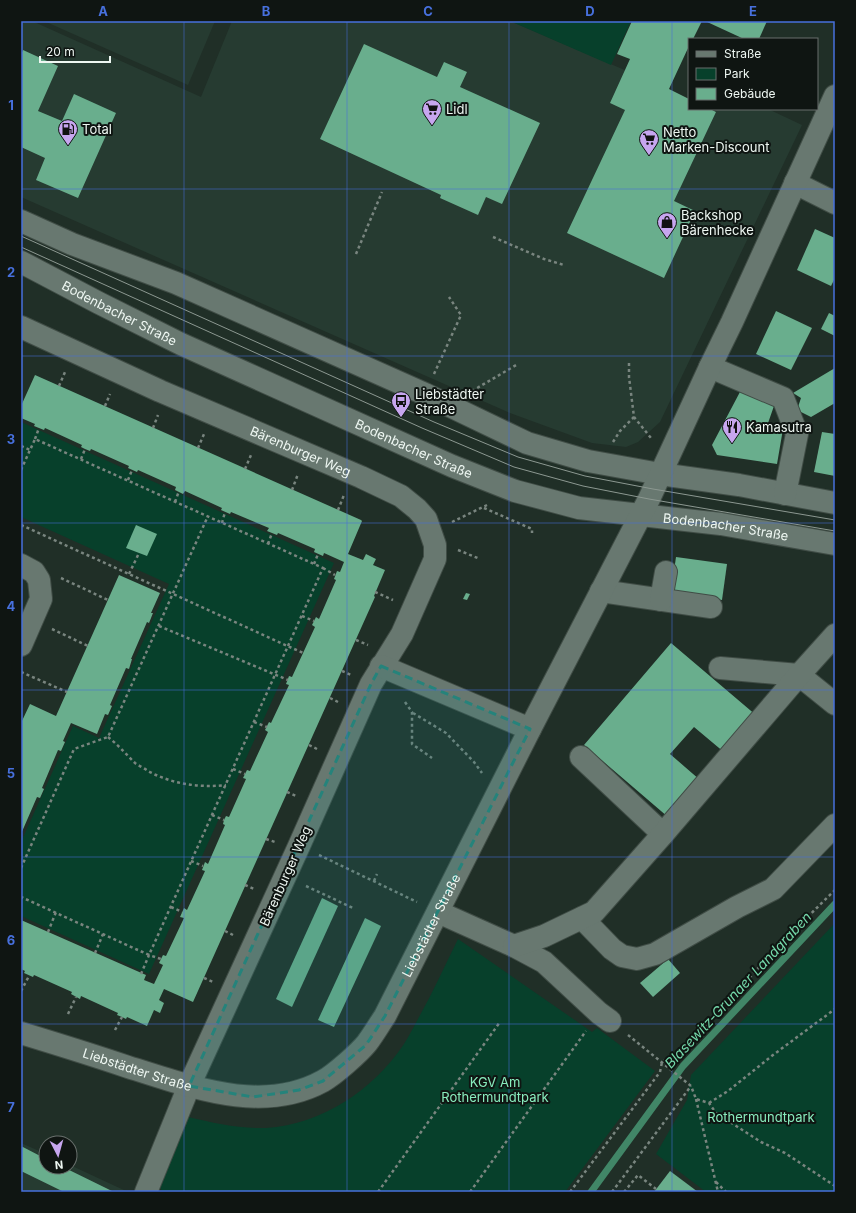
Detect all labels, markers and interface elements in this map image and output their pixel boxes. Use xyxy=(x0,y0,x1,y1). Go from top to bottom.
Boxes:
text: A xyxy=(98,3,108,19)
text: B xyxy=(262,3,271,19)
text: C xyxy=(423,3,433,19)
text: D xyxy=(585,3,595,19)
text: E xyxy=(749,3,757,19)
scale bar xyxy=(40,38,110,64)
legend xyxy=(688,38,818,110)
text: 20 m xyxy=(46,44,75,59)
text: Straße xyxy=(724,46,761,61)
text: Park xyxy=(724,66,750,81)
text: Gebäude xyxy=(724,86,776,101)
text: 1 xyxy=(8,97,14,113)
supermarket icon: Lidl xyxy=(421,98,443,126)
place label: Lidl xyxy=(446,101,468,117)
fuel station icon: Total xyxy=(57,118,79,146)
place label: Total xyxy=(82,121,112,137)
place label: Netto Marken-Discount xyxy=(663,124,769,155)
supermarket icon: Netto Marken-Discount xyxy=(638,128,660,156)
place label: Backshop Bärenhecke xyxy=(681,207,754,238)
shop icon: Backshop Bärenhecke xyxy=(656,211,678,239)
text: 2 xyxy=(7,264,15,280)
street label: Bodenbacher Straße xyxy=(59,277,180,349)
place label: Liebstädter Straße xyxy=(415,386,484,417)
bus stop icon: Liebstädter Straße xyxy=(390,390,412,418)
street label: Bodenbacher Straße xyxy=(353,415,475,481)
restaurant icon: Kamasutra xyxy=(721,416,743,444)
place label: Kamasutra xyxy=(746,419,812,435)
street label: Bärenburger Weg xyxy=(248,423,353,480)
text: 3 xyxy=(7,431,15,447)
street label: Bodenbacher Straße xyxy=(662,510,790,544)
text: 4 xyxy=(7,598,16,614)
text: 5 xyxy=(7,765,15,781)
street label: Bärenburger Weg xyxy=(256,823,314,929)
street label: Liebstädter Straße xyxy=(398,871,463,980)
water label: Blasewitz‐Grunaer Landgraben xyxy=(661,908,815,1071)
text: 6 xyxy=(7,932,15,948)
street label: Liebstädter Straße xyxy=(81,1045,194,1094)
park label: KGV Am Rothermundtpark xyxy=(441,1074,549,1105)
text: 7 xyxy=(7,1099,15,1115)
park label: Rothermundtpark xyxy=(707,1109,815,1125)
north arrow xyxy=(38,1135,78,1175)
text: N xyxy=(54,1158,64,1172)

